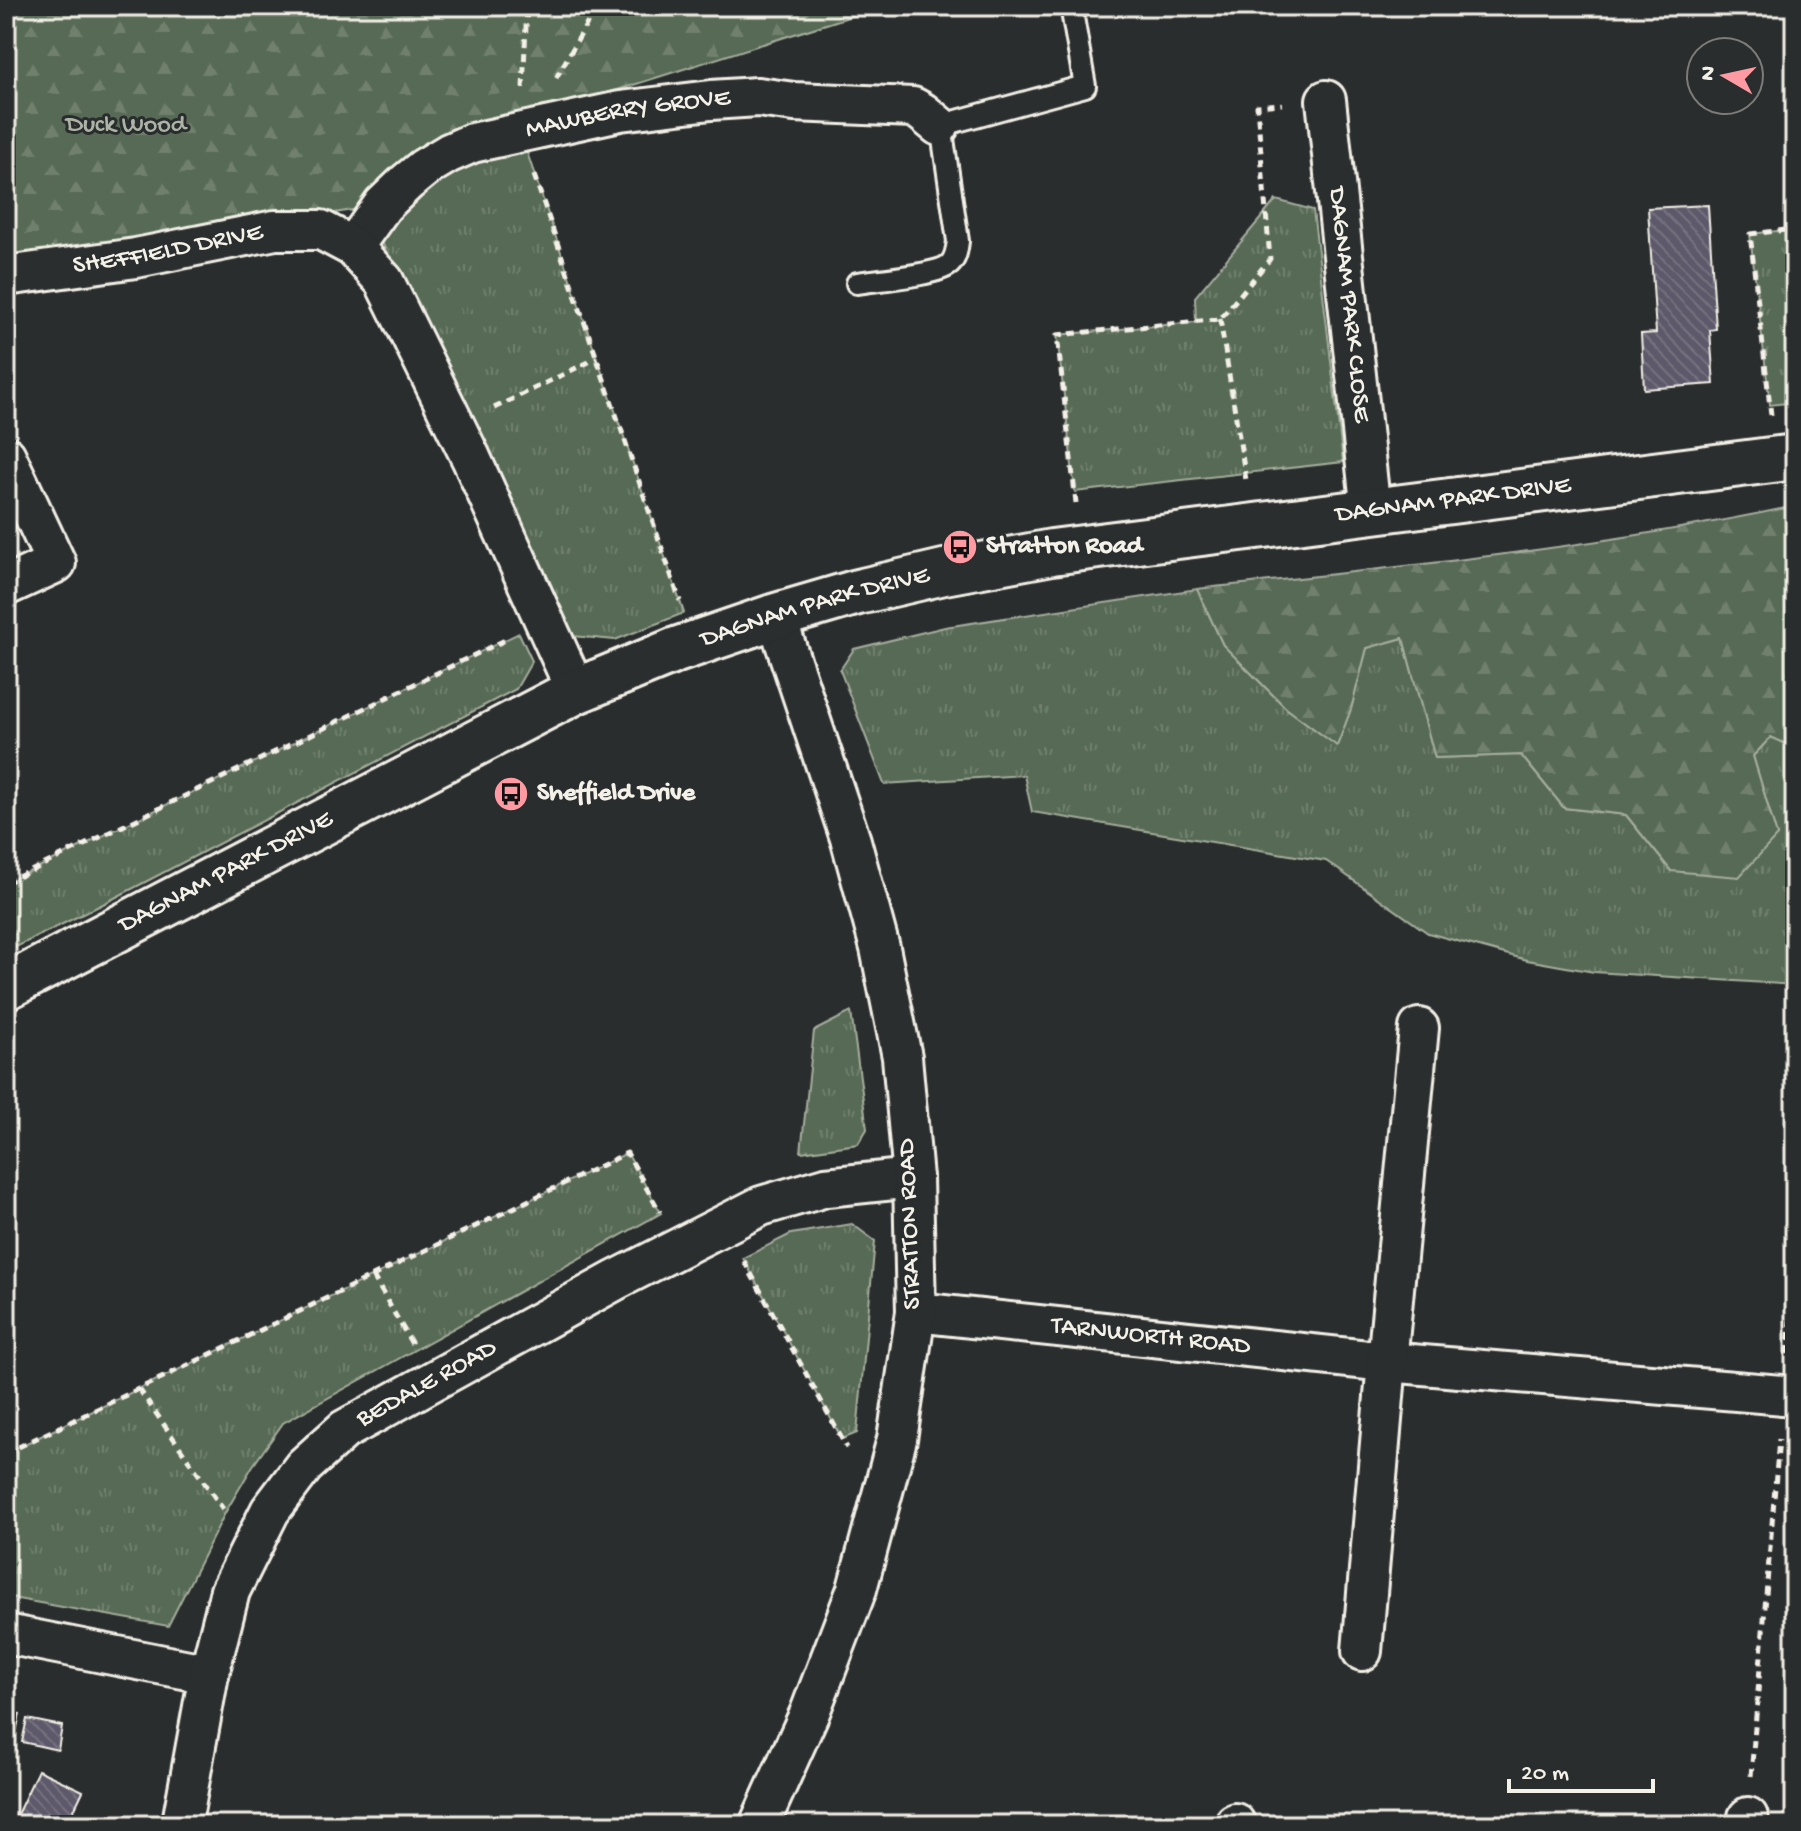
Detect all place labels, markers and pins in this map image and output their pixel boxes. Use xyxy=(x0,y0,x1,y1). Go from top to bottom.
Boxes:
bus stop icon: Stratton Road xyxy=(941,528,979,566)
place label: Stratton Road xyxy=(986,532,1145,563)
bus stop icon: Sheffield Drive xyxy=(492,775,530,813)
place label: Sheffield Drive xyxy=(537,779,697,810)

